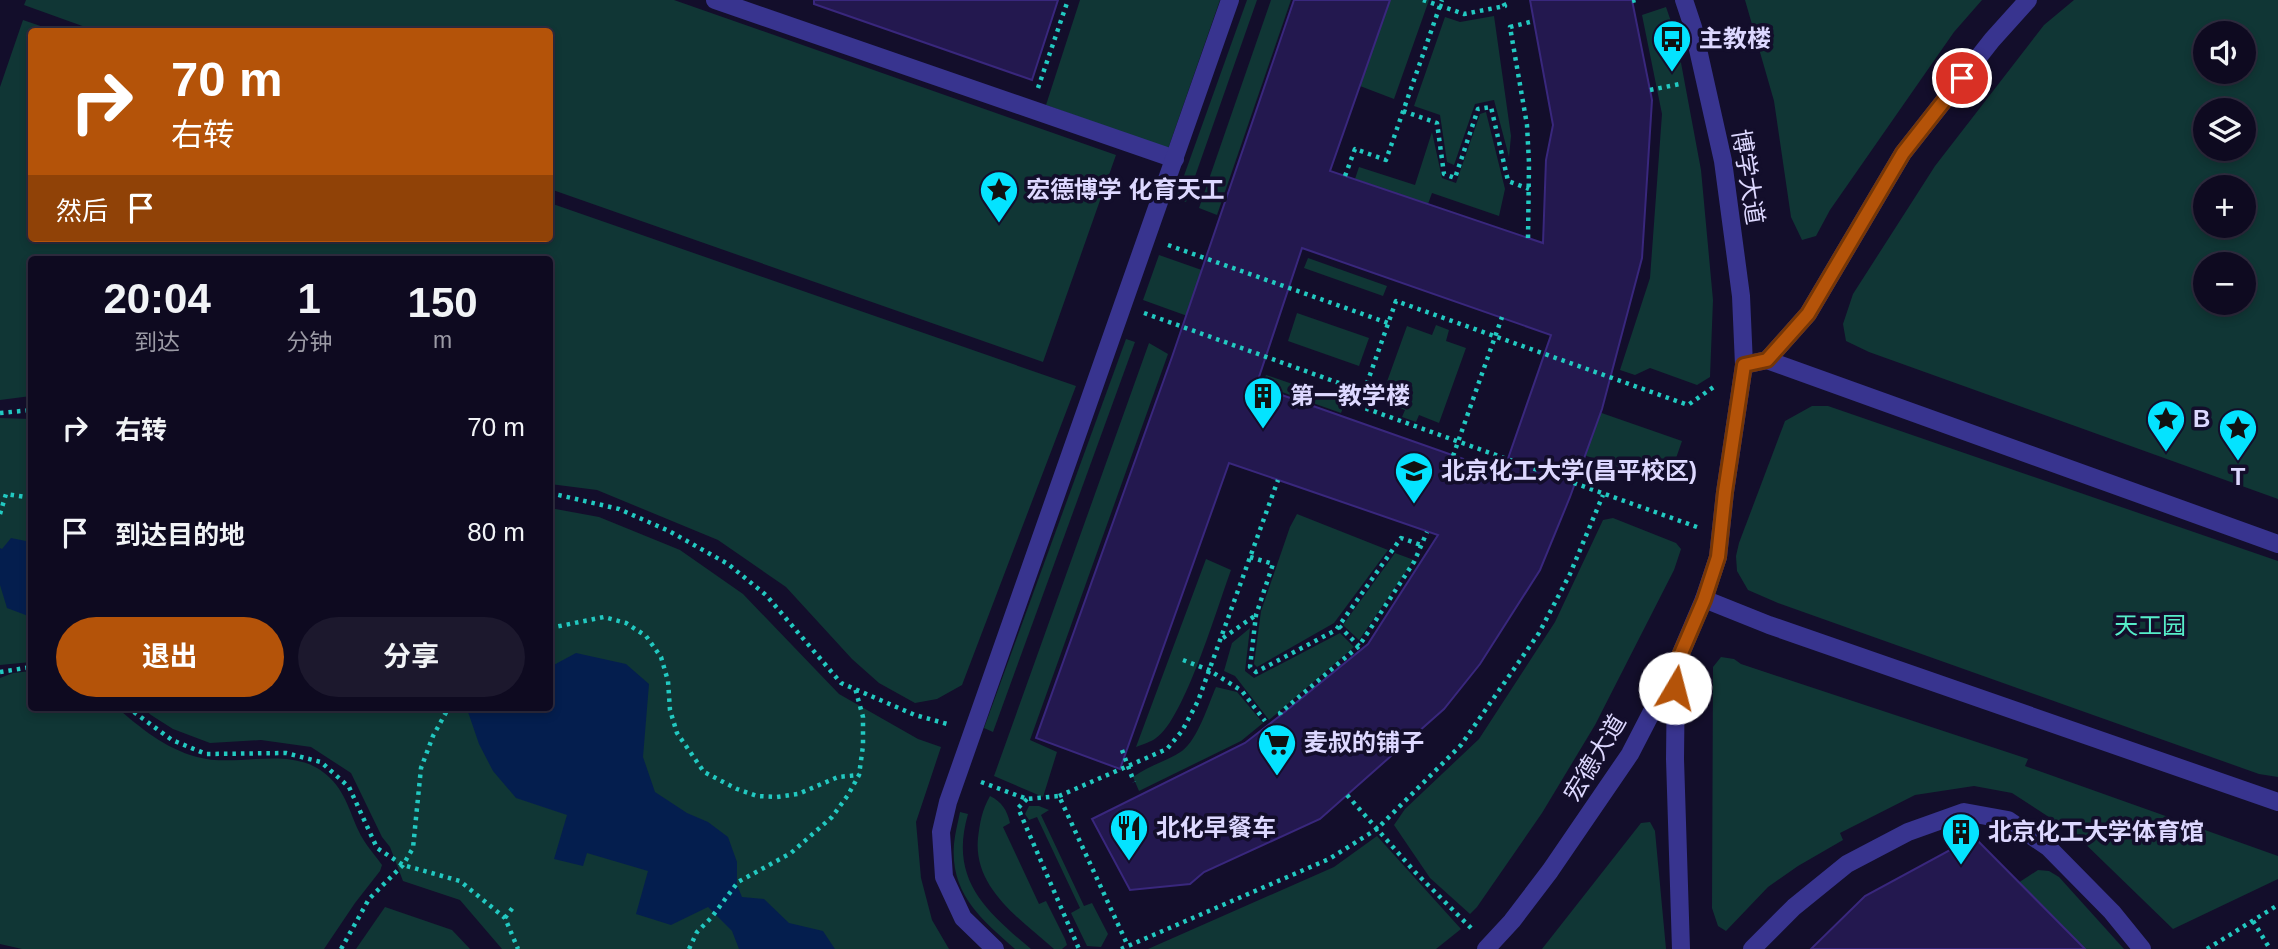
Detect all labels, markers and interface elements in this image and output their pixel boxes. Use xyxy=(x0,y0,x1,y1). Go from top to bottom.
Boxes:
bus stop icon: 主教楼 xyxy=(1651,18,1693,73)
map controls xyxy=(2193,21,2256,315)
button: sound xyxy=(2193,21,2256,84)
place label: 主教楼 xyxy=(1699,25,1771,52)
pin xyxy=(1932,48,1992,108)
text: 70 m xyxy=(171,52,283,106)
icon: right xyxy=(56,56,147,147)
icon: arrive xyxy=(1943,59,1981,97)
button: layers xyxy=(2193,98,2256,161)
text: 右转 xyxy=(171,117,235,153)
street label: 博学大道 xyxy=(1728,127,1769,226)
place icon: 宏德博学 化育天工 xyxy=(978,169,1020,224)
button: + xyxy=(2193,175,2256,238)
place label: 宏德博学 化育天工 xyxy=(1026,176,1225,203)
icon: arrive xyxy=(122,189,160,227)
text: 然后 xyxy=(56,196,108,226)
button: − xyxy=(2193,252,2256,315)
text: 20:04 xyxy=(103,275,211,322)
text: 1 xyxy=(297,275,321,322)
text: 150 xyxy=(408,279,478,326)
text: m xyxy=(433,327,452,353)
text: 到达 xyxy=(134,329,180,355)
text: 分钟 xyxy=(286,329,332,355)
building icon: 第一教学楼 xyxy=(1242,375,1284,430)
place label: 第一教学楼 xyxy=(1290,382,1410,409)
place icon: B xyxy=(2145,398,2187,453)
place label: B xyxy=(2193,405,2210,432)
place icon: T xyxy=(2217,407,2259,462)
icon: right xyxy=(56,409,94,447)
text: 70 m xyxy=(467,412,525,442)
text: 右转 xyxy=(115,415,167,445)
school or university icon: 北京化工大学(昌平校区) xyxy=(1393,450,1435,505)
place label: 北京化工大学(昌平校区) xyxy=(1441,457,1697,484)
place label: T xyxy=(2231,463,2246,490)
icon: arrive xyxy=(56,514,94,552)
text: 80 m xyxy=(467,517,525,547)
text: 到达目的地 xyxy=(115,520,245,550)
park label: 天工园 xyxy=(2114,612,2186,639)
button: 退出 xyxy=(56,617,284,697)
button: 分享 xyxy=(298,617,525,697)
position arrow xyxy=(1638,651,1712,725)
street label: 宏德大道 xyxy=(1558,710,1631,806)
supermarket icon: 麦叔的铺子 xyxy=(1256,722,1298,777)
place label: 麦叔的铺子 xyxy=(1304,729,1424,756)
restaurant icon: 北化早餐车 xyxy=(1108,807,1150,862)
building icon: 北京化工大学体育馆 xyxy=(1940,811,1982,866)
place label: 北化早餐车 xyxy=(1156,814,1276,841)
place label: 北京化工大学体育馆 xyxy=(1988,818,2204,845)

